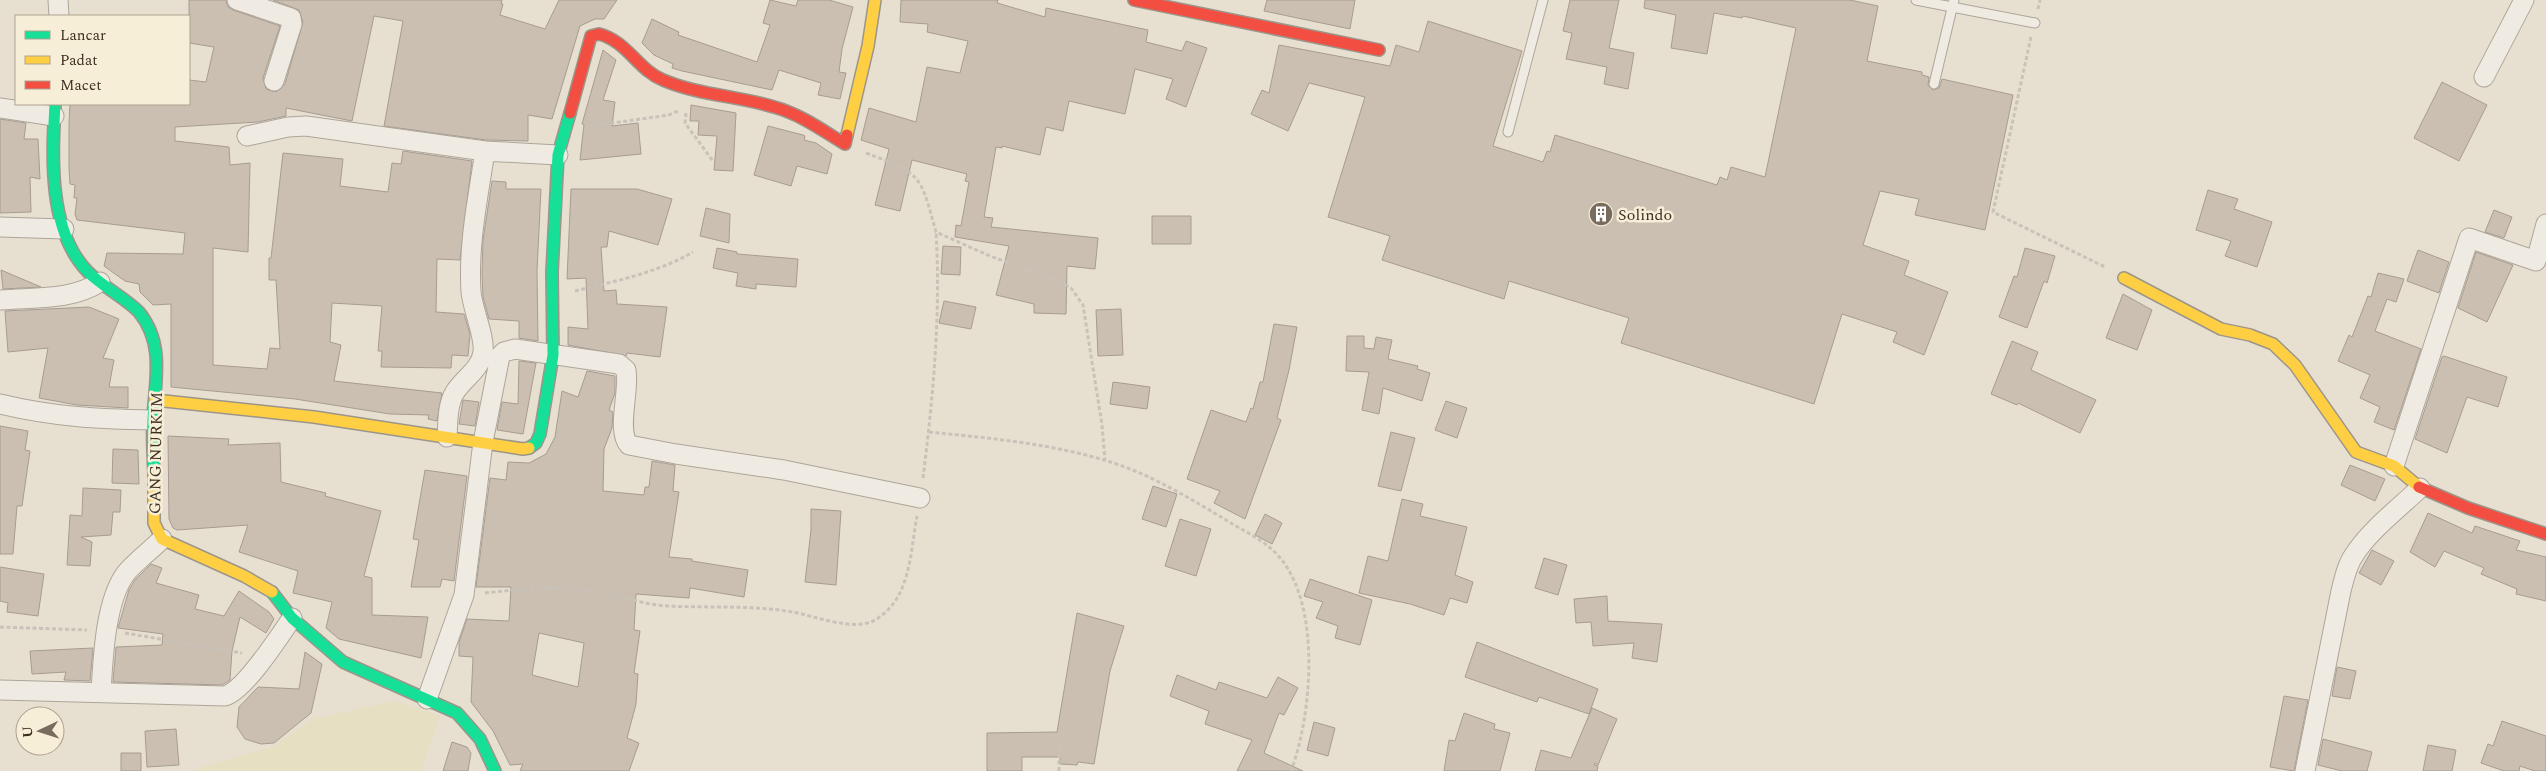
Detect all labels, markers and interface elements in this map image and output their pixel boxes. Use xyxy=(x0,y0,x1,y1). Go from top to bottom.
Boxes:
legend xyxy=(15,15,190,105)
text: Lancar xyxy=(60,24,106,47)
text: Padat xyxy=(60,49,98,72)
text: Macet xyxy=(60,74,101,97)
building icon: Solindo xyxy=(1588,201,1614,227)
place label: Solindo xyxy=(1618,203,1672,227)
street label: GANG NURKIM xyxy=(143,392,169,514)
north arrow xyxy=(15,706,65,756)
text: U xyxy=(17,725,38,738)

